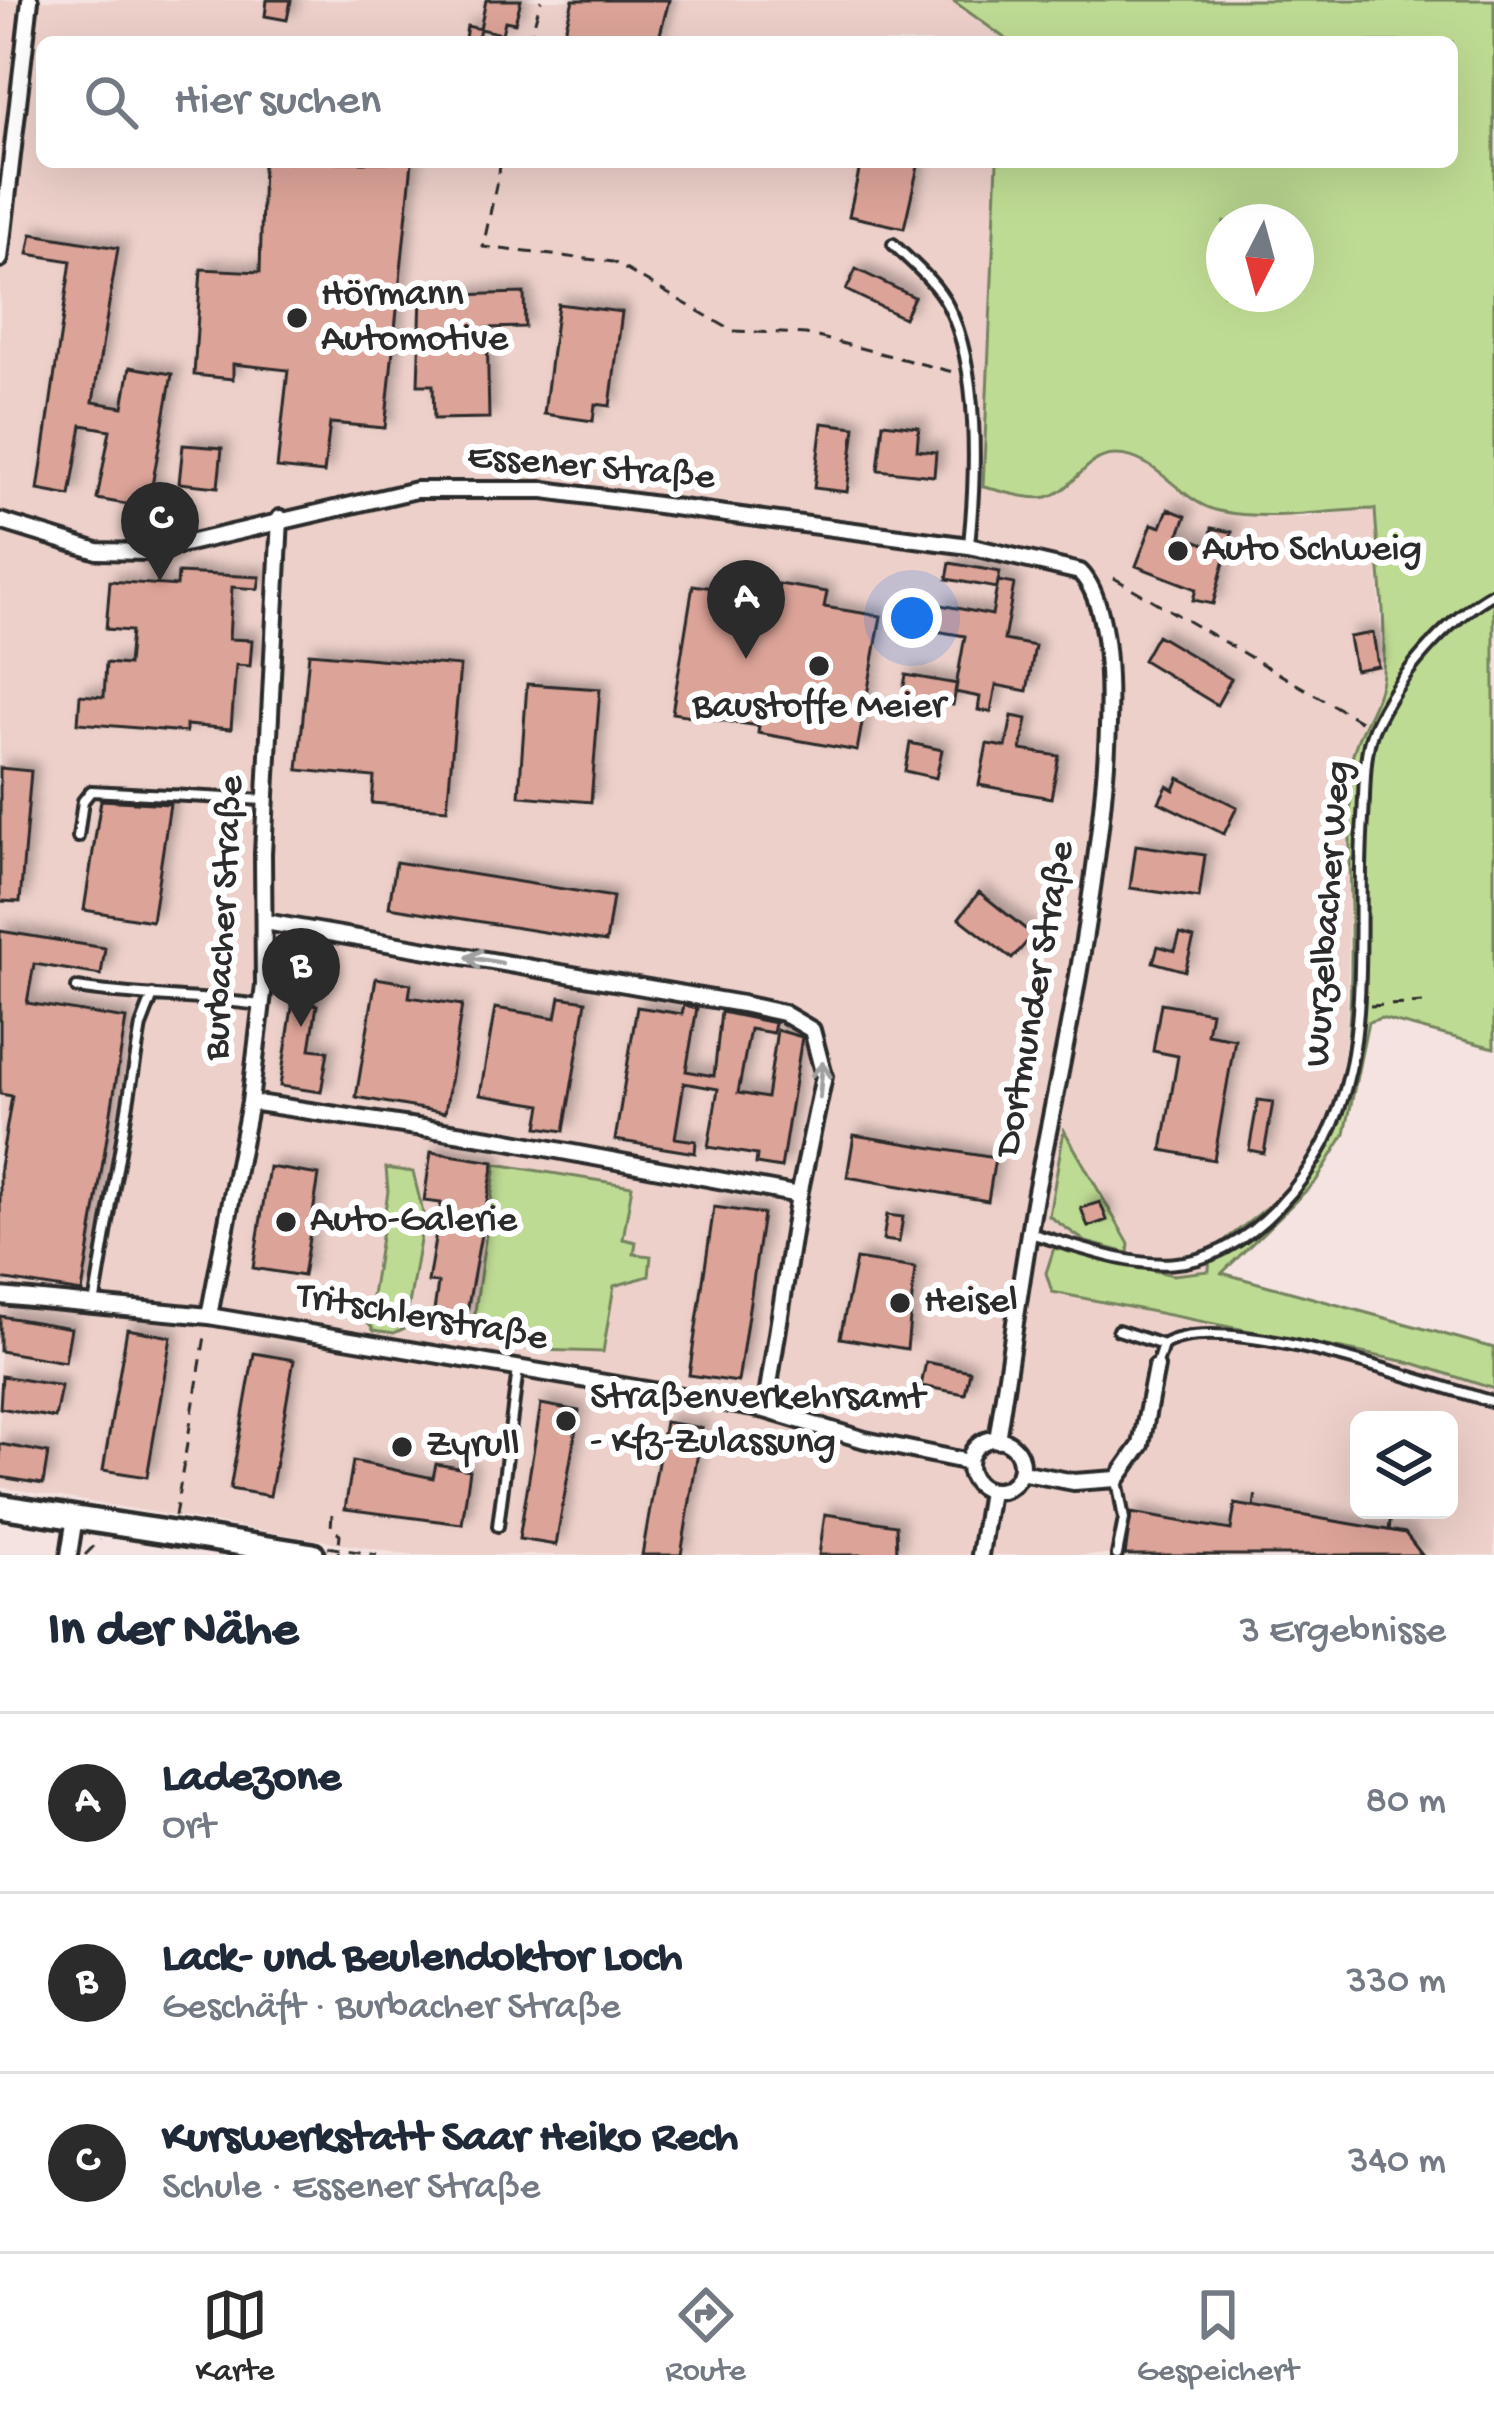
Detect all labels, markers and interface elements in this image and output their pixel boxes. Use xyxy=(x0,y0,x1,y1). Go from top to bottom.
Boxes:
search box xyxy=(36,36,1458,168)
icon: search xyxy=(78,69,144,135)
text: Hier suchen xyxy=(174,76,381,129)
north arrow xyxy=(1206,204,1314,312)
place label: Hörmann Automotive xyxy=(321,273,509,364)
marker: Hörmann Automotive xyxy=(284,305,310,331)
street label: Essener Straße xyxy=(465,435,717,503)
pin: C xyxy=(121,482,199,581)
place label: Auto Schweig xyxy=(1202,528,1422,574)
marker: Auto Schweig xyxy=(1165,538,1191,564)
pin: A xyxy=(707,560,785,659)
your location xyxy=(882,588,942,648)
marker: Baustoffe Meier xyxy=(806,653,832,679)
place label: Baustoffe Meier xyxy=(691,685,949,731)
street label: Wurzelbacher Weg xyxy=(1296,760,1364,1068)
street label: Burbacher Straße xyxy=(196,774,256,1062)
street label: Dortmunder Straße xyxy=(986,837,1088,1163)
pin: B xyxy=(262,928,340,1027)
one-way arrow xyxy=(465,948,504,971)
one-way arrow xyxy=(809,1062,832,1101)
place label: Auto-Galerie xyxy=(310,1199,518,1245)
marker: Auto-Galerie xyxy=(273,1209,299,1235)
street label: Tritschlerstraße xyxy=(291,1274,552,1364)
place label: Heisel xyxy=(924,1280,1018,1326)
marker: Heisel xyxy=(887,1290,913,1316)
place label: Straßenverkehrsamt - Kfz-Zulassung xyxy=(590,1376,928,1467)
marker: Straßenverkehrsamt - Kfz-Zulassung xyxy=(553,1408,579,1434)
map controls xyxy=(1350,1411,1458,1519)
button: layers xyxy=(1350,1411,1458,1519)
place label: Zyrull xyxy=(426,1424,520,1470)
marker: Zyrull xyxy=(389,1434,415,1460)
text: In der Nähe xyxy=(48,1603,298,1663)
text: 3 Ergebnisse xyxy=(1240,1610,1446,1656)
text: Ladezone xyxy=(162,1753,341,1806)
text: A xyxy=(75,1780,99,1826)
text: 80 m xyxy=(1366,1780,1446,1826)
text: Ort xyxy=(162,1806,215,1852)
text: Lack- und Beulendoktor Loch xyxy=(162,1933,682,1986)
text: B xyxy=(77,1960,97,2006)
text: 330 m xyxy=(1346,1960,1446,2006)
text: Geschäft · Burbacher Straße xyxy=(162,1986,620,2032)
text: Kurswerkstatt Saar Heiko Rech xyxy=(162,2113,738,2166)
text: C xyxy=(76,2140,98,2186)
text: 340 m xyxy=(1348,2140,1446,2186)
text: Schule · Essener Straße xyxy=(162,2166,540,2212)
tab: Karte xyxy=(196,2282,274,2392)
tab: Route xyxy=(665,2282,746,2392)
tab: Gespeichert xyxy=(1137,2282,1298,2392)

